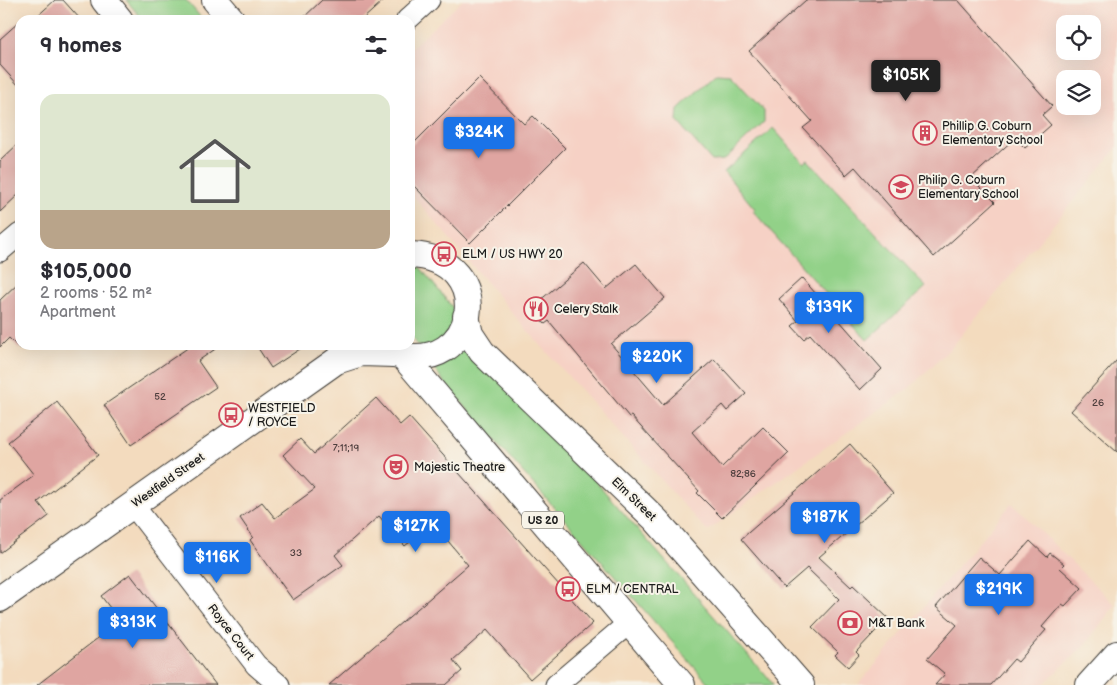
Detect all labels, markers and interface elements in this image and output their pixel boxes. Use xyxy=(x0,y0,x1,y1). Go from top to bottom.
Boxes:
map controls xyxy=(1056,15,1101,115)
button: locate xyxy=(1056,15,1101,60)
icon: filters xyxy=(362,31,390,59)
text: 9 homes xyxy=(40,33,122,58)
pin: $105K xyxy=(871,59,941,102)
text: $105K xyxy=(882,66,930,85)
button: layers xyxy=(1056,70,1101,115)
pin: $324K xyxy=(444,116,514,159)
place label: Phillip G. Coburn Elementary School xyxy=(942,119,1043,148)
building icon: Phillip G. Coburn Elementary School xyxy=(912,120,938,146)
text: $324K xyxy=(454,123,504,142)
icon: home xyxy=(170,126,260,216)
place label: Philip G. Coburn Elementary School xyxy=(918,173,1019,202)
school or university icon: Philip G. Coburn Elementary School xyxy=(888,174,914,200)
bus stop icon: ELM / US HWY 20 xyxy=(431,241,457,267)
place label: ELM / US HWY 20 xyxy=(462,247,563,262)
text: $105,000 xyxy=(40,259,132,284)
text: 2 rooms · 52 m² xyxy=(40,284,152,303)
pin: $139K xyxy=(794,292,864,334)
restaurant icon: Celery Stalk xyxy=(523,296,549,322)
text: $139K xyxy=(806,298,852,317)
place label: Celery Stalk xyxy=(554,302,618,317)
text: Apartment xyxy=(40,303,116,322)
pin: $220K xyxy=(622,342,692,384)
text: $220K xyxy=(632,348,682,367)
house number: 52 xyxy=(154,391,166,403)
house number: 26 xyxy=(1092,397,1104,409)
place label: WESTFIELD / ROYCE xyxy=(248,401,316,430)
bus stop icon: WESTFIELD / ROYCE xyxy=(218,402,244,428)
house number: 7;11;19 xyxy=(333,442,359,454)
street label: Westfield Street xyxy=(129,450,208,511)
theatre icon: Majestic Theatre xyxy=(383,454,409,480)
place label: Majestic Theatre xyxy=(414,460,505,475)
house number: 82;86 xyxy=(730,468,756,480)
street label: Elm Street xyxy=(608,474,659,525)
pin: $187K xyxy=(790,502,860,544)
text: $187K xyxy=(802,508,848,527)
pin: $127K xyxy=(381,510,451,553)
road number: US 20 xyxy=(522,512,564,528)
text: $127K xyxy=(393,517,439,536)
pin: $116K xyxy=(182,542,252,584)
house number: 33 xyxy=(290,547,302,559)
text: $116K xyxy=(195,548,239,567)
pin: $219K xyxy=(964,574,1034,616)
bus stop icon: ELM / CENTRAL xyxy=(555,576,581,602)
text: $219K xyxy=(976,580,1022,599)
place label: ELM / CENTRAL xyxy=(586,582,679,597)
street label: Royce Court xyxy=(204,601,257,664)
pin: $313K xyxy=(98,606,168,649)
bank icon: M&T Bank xyxy=(837,610,863,636)
text: $313K xyxy=(110,613,156,632)
place label: M&T Bank xyxy=(868,616,925,631)

